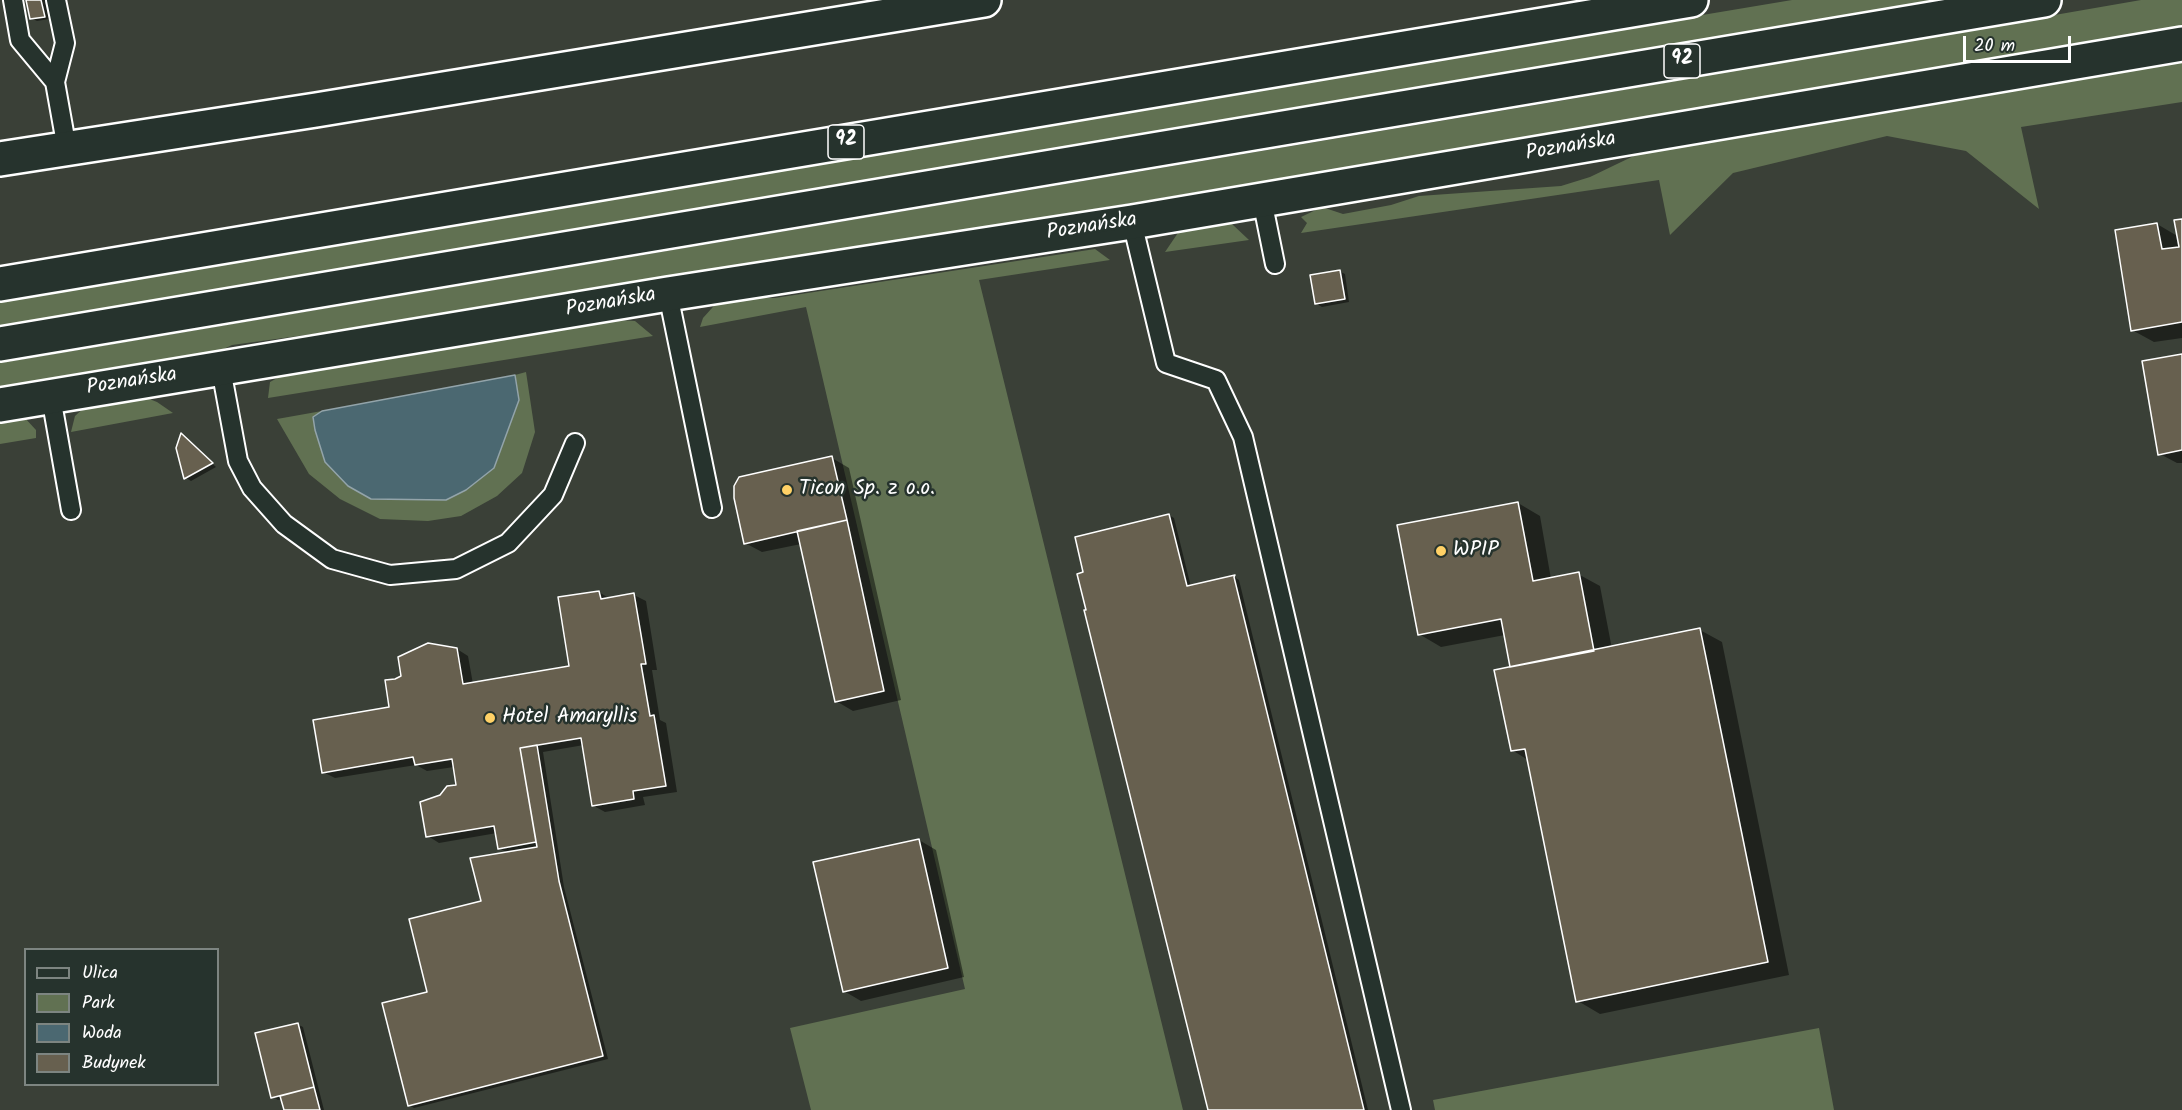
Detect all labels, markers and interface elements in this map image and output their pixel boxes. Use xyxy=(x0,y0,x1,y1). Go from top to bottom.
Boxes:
scale bar xyxy=(1966,24,2074,62)
text: 20 m xyxy=(1974,32,2015,61)
road number: 92 xyxy=(1664,44,1700,78)
road number: 92 xyxy=(828,125,864,159)
street label: Poznańska xyxy=(1524,128,1618,168)
street label: Poznańska xyxy=(1045,208,1139,248)
street label: Poznańska xyxy=(564,284,658,324)
street label: Poznańska xyxy=(85,363,179,403)
place label: Ticon Sp. z o.o. xyxy=(799,477,935,503)
marker: Ticon Sp. z o.o. xyxy=(780,483,794,497)
place label: WPIP xyxy=(1453,538,1499,564)
marker: WPIP xyxy=(1434,544,1448,558)
place label: Hotel Amaryllis xyxy=(502,705,637,731)
marker: Hotel Amaryllis xyxy=(483,711,497,725)
legend xyxy=(24,948,219,1086)
text: Ulica xyxy=(82,959,118,988)
text: Park xyxy=(82,989,115,1018)
text: Woda xyxy=(82,1019,122,1048)
text: Budynek xyxy=(82,1049,146,1078)

